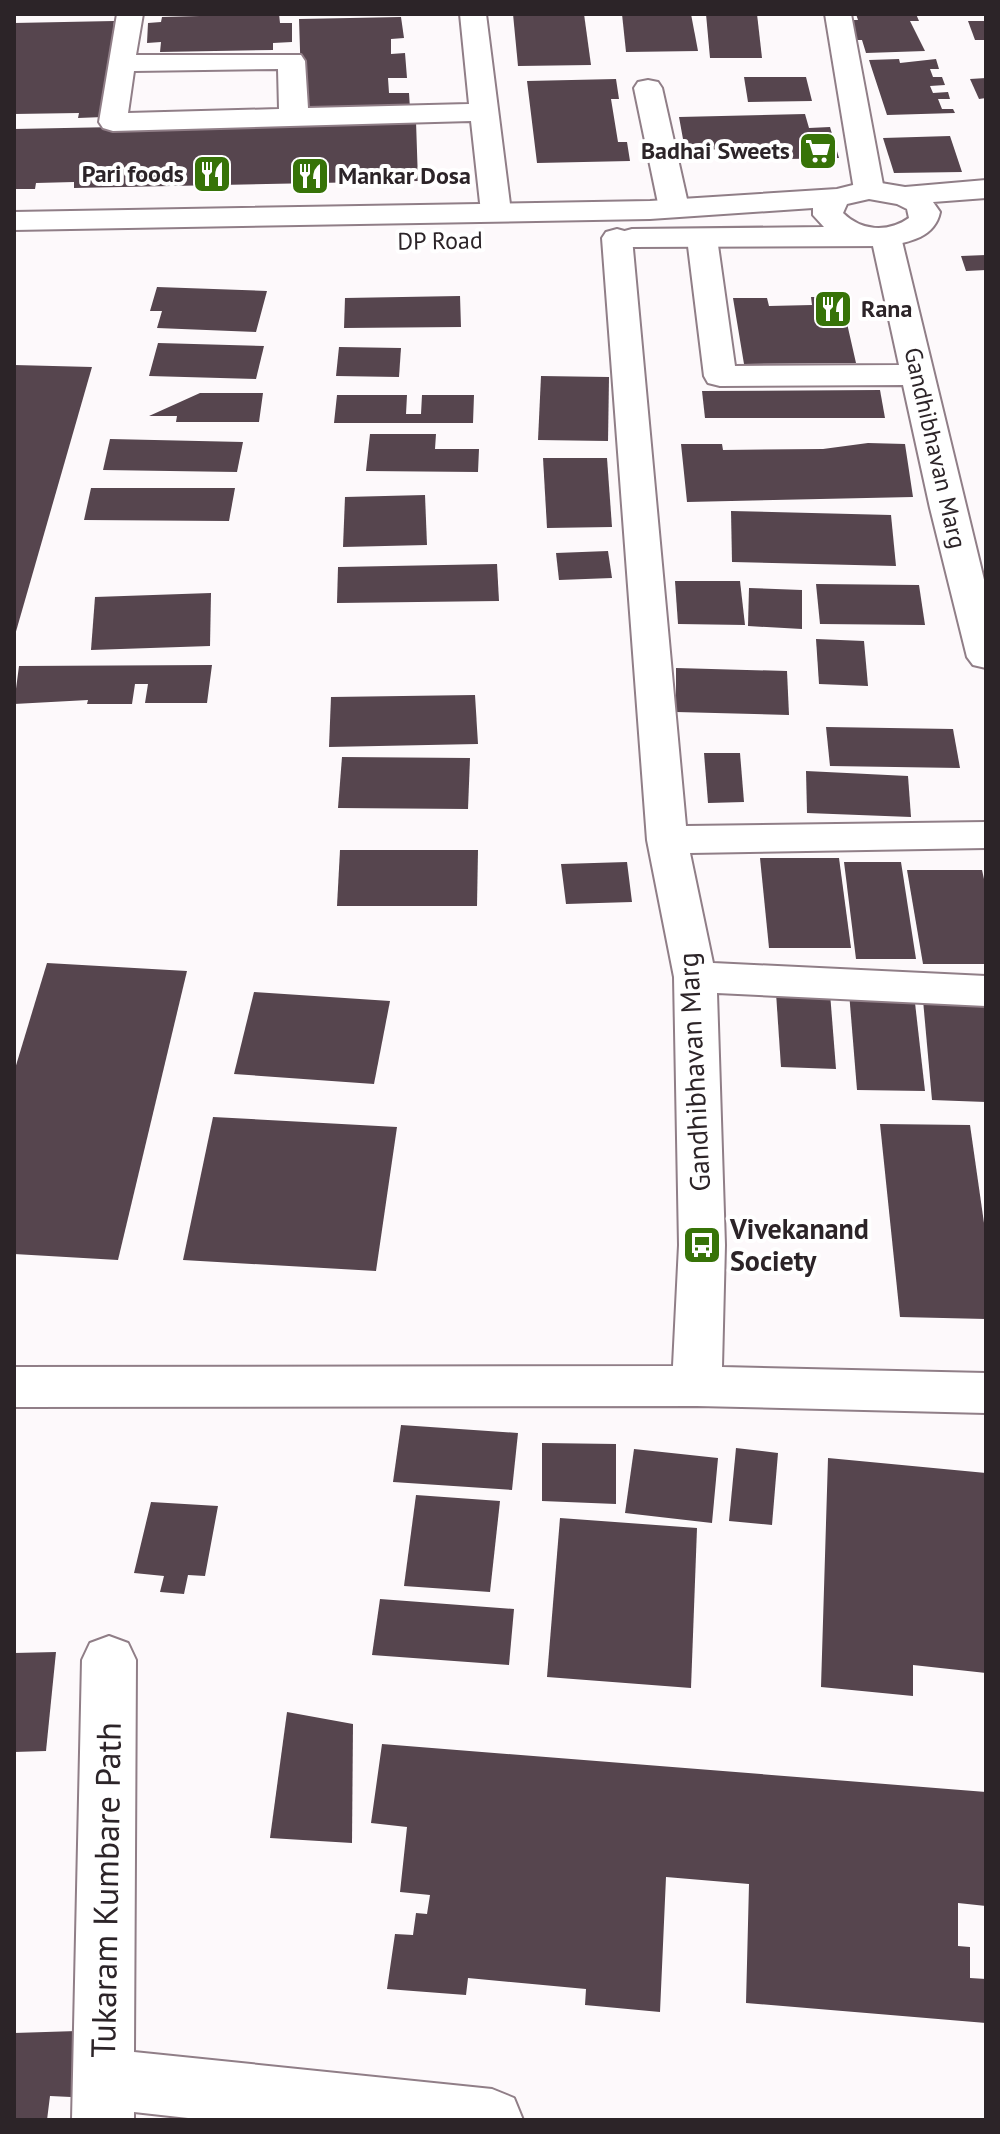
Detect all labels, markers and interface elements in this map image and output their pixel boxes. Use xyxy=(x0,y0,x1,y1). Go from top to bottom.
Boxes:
supermarket icon: Badhai Sweets xyxy=(797,130,839,172)
place label: Badhai Sweets xyxy=(641,135,790,166)
restaurant icon: Pari foods xyxy=(191,153,233,195)
restaurant icon: Mankar Dosa xyxy=(289,155,331,197)
place label: Pari foods xyxy=(82,158,184,189)
place label: Mankar Dosa xyxy=(338,160,471,191)
street label: DP Road xyxy=(397,224,483,257)
restaurant icon: Rana xyxy=(812,288,854,330)
place label: Rana xyxy=(861,293,912,324)
street label: Gandhibhavan Marg xyxy=(897,344,974,551)
street label: Gandhibhavan Marg xyxy=(669,952,718,1192)
place label: Vivekanand Society xyxy=(729,1210,869,1279)
bus stop icon: Vivekanand Society xyxy=(681,1224,723,1266)
street label: Tukaram Kumbare Path xyxy=(80,1722,130,2058)

